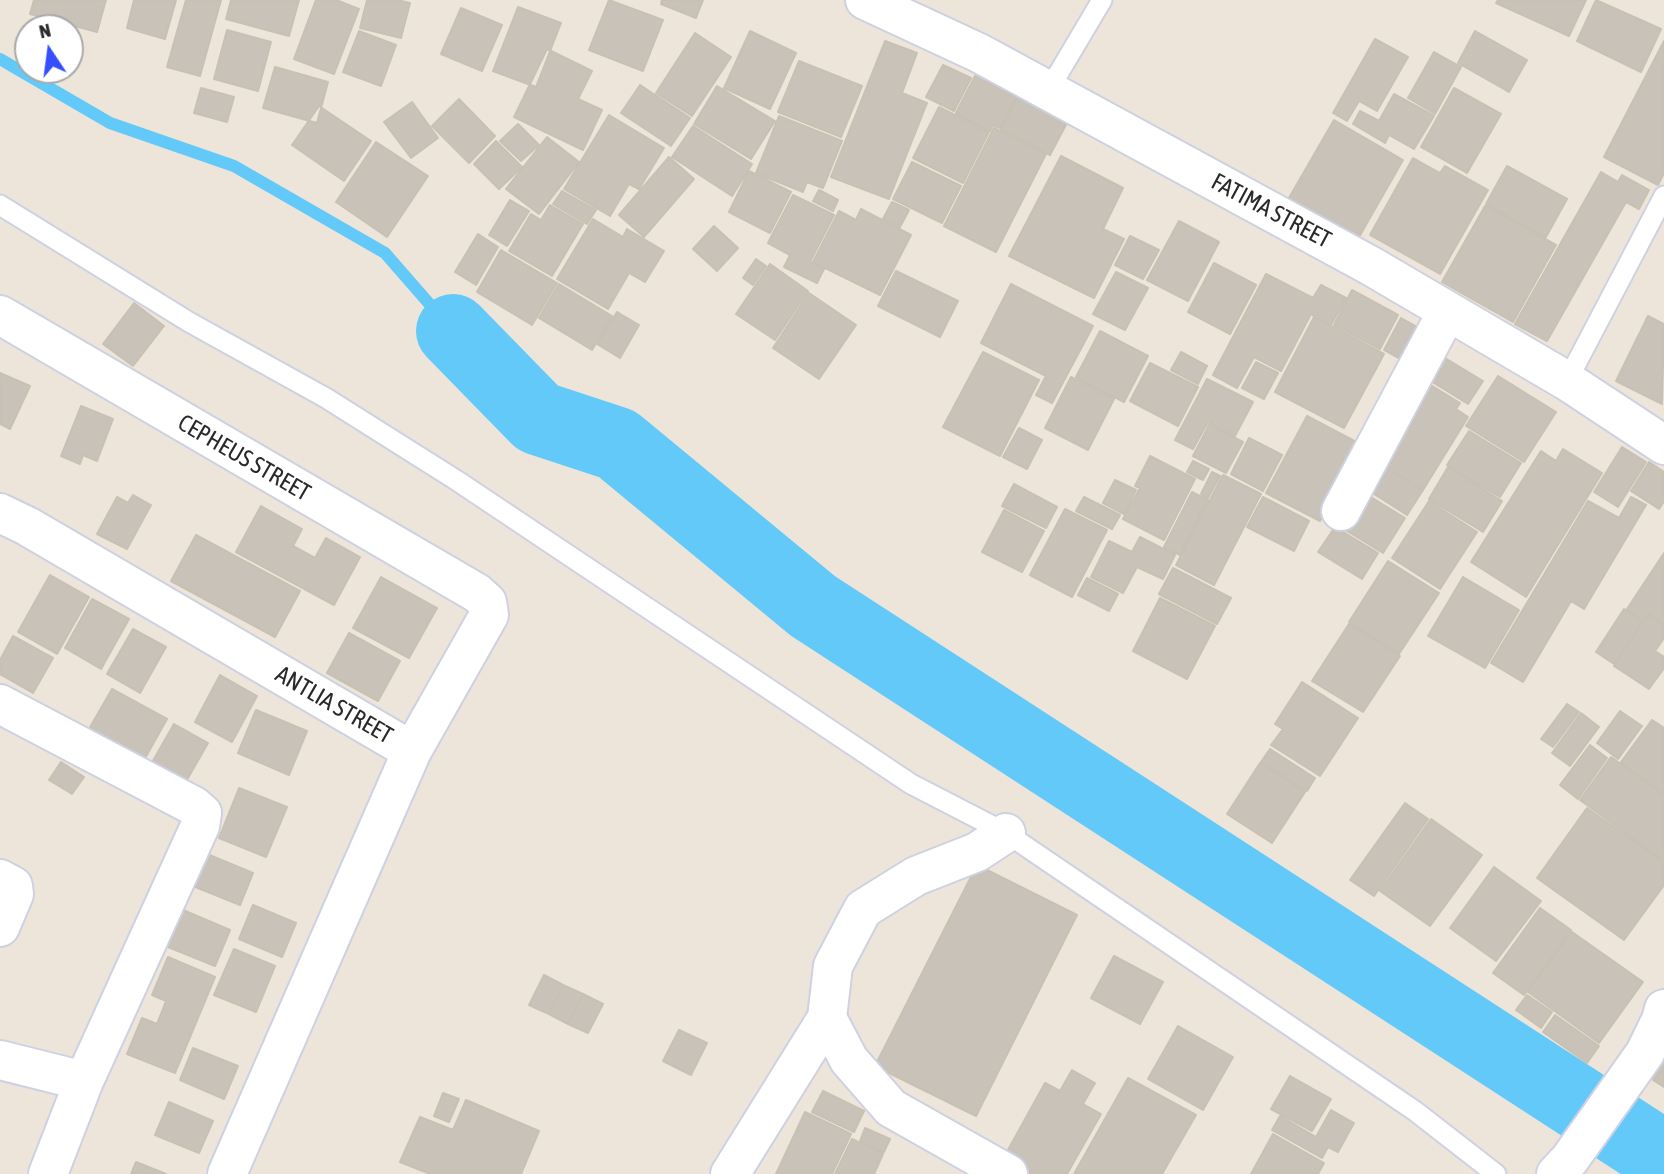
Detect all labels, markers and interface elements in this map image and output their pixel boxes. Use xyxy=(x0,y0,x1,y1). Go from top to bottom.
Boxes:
north arrow xyxy=(14,14,84,84)
text: N xyxy=(37,19,53,42)
street label: FATIMA STREET xyxy=(1206,167,1336,255)
street label: CEPHEUS STREET xyxy=(173,409,315,507)
street label: ANTLIA STREET xyxy=(270,660,398,750)

